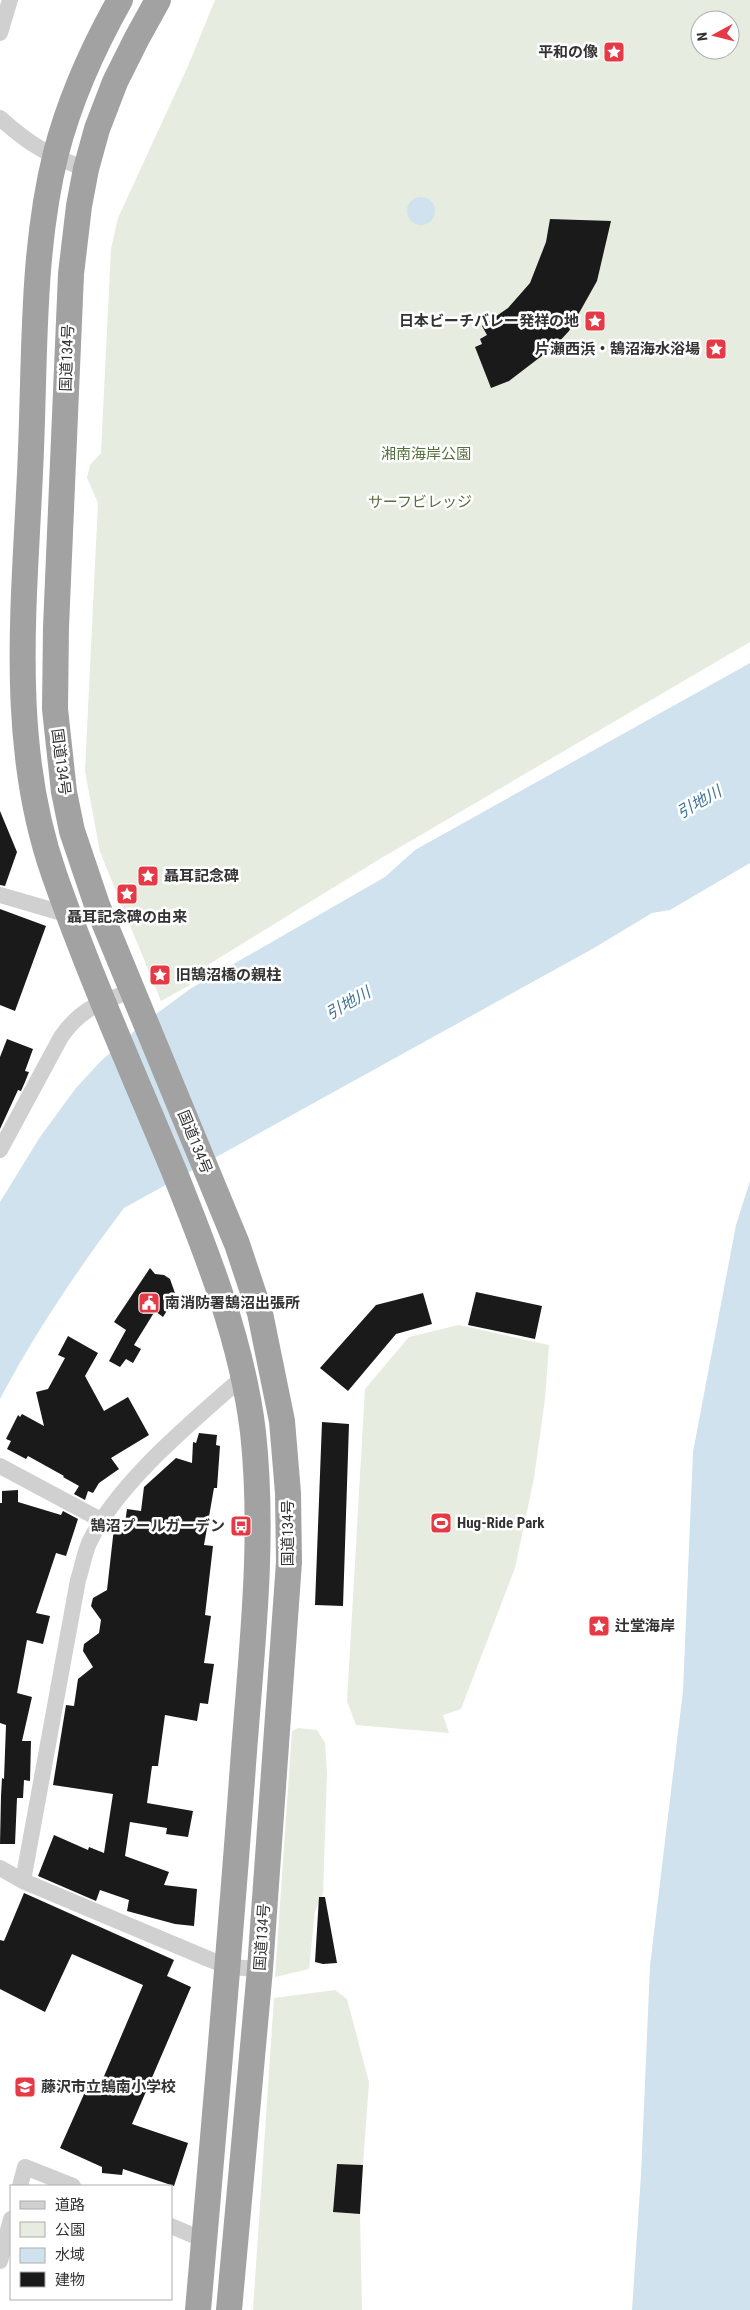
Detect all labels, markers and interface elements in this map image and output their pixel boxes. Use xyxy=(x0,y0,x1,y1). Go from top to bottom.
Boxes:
north arrow xyxy=(690,10,740,60)
text: N xyxy=(694,31,711,42)
place icon: 平和の像 xyxy=(602,40,626,64)
place label: 平和の像 xyxy=(538,43,598,61)
place icon: 日本ビーチバレー発祥の地 xyxy=(583,309,607,333)
place label: 日本ビーチバレー発祥の地 xyxy=(399,312,579,330)
street label: 国道134号 xyxy=(57,324,77,392)
place icon: 片瀬西浜・鵠沼海水浴場 xyxy=(704,337,728,361)
place label: 片瀬西浜・鵠沼海水浴場 xyxy=(535,340,700,358)
park label: 湘南海岸公園 xyxy=(381,445,471,463)
park label: サーフビレッジ xyxy=(368,493,472,511)
street label: 国道134号 xyxy=(48,728,74,796)
water label: 引地川 xyxy=(673,781,726,822)
place icon: 聶耳記念碑 xyxy=(136,864,160,888)
place label: 聶耳記念碑 xyxy=(164,867,239,885)
place icon: 聶耳記念碑の由来 xyxy=(115,882,139,906)
place label: 聶耳記念碑の由来 xyxy=(67,908,187,926)
place icon: 旧鵠沼橋の親柱 xyxy=(148,963,172,987)
place label: 旧鵠沼橋の親柱 xyxy=(176,966,281,984)
water label: 引地川 xyxy=(322,982,375,1023)
street label: 国道134号 xyxy=(174,1107,216,1177)
public building icon: 南消防署鵠沼出張所 xyxy=(137,1291,161,1315)
place label: 南消防署鵠沼出張所 xyxy=(165,1294,300,1312)
street label: 国道134号 xyxy=(279,1499,297,1567)
sports icon: Hug-Ride Park xyxy=(429,1511,453,1535)
bus stop icon: 鵠沼プールガーデン xyxy=(229,1514,253,1538)
place label: Hug-Ride Park xyxy=(457,1514,545,1532)
place label: 鵠沼プールガーデン xyxy=(90,1517,225,1535)
place icon: 辻堂海岸 xyxy=(587,1614,611,1638)
place label: 辻堂海岸 xyxy=(615,1617,675,1635)
street label: 国道134号 xyxy=(251,1903,273,1971)
school or university icon: 藤沢市立鵠南小学校 xyxy=(13,2075,37,2099)
place label: 藤沢市立鵠南小学校 xyxy=(41,2078,176,2096)
legend xyxy=(10,2185,172,2300)
text: 道路 xyxy=(55,2196,85,2214)
text: 公園 xyxy=(55,2221,85,2239)
text: 水域 xyxy=(55,2246,85,2264)
text: 建物 xyxy=(55,2271,85,2289)

